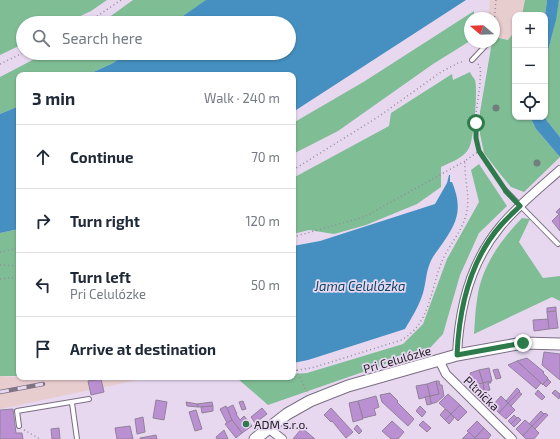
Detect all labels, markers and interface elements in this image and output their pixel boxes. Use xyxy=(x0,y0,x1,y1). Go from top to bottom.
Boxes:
north arrow xyxy=(464,12,500,48)
map controls xyxy=(512,12,548,120)
button: + xyxy=(512,12,548,48)
search box xyxy=(16,16,296,60)
icon: search xyxy=(30,27,52,49)
text: Search here xyxy=(62,29,143,47)
button: − xyxy=(512,48,548,84)
button: locate xyxy=(512,84,548,120)
text: 3 min xyxy=(32,88,75,108)
text: Walk · 240 m xyxy=(204,90,280,106)
route start xyxy=(467,114,485,132)
icon: ahead xyxy=(32,146,54,168)
text: Continue xyxy=(70,148,133,166)
text: 70 m xyxy=(251,149,280,165)
icon: right xyxy=(32,210,54,232)
text: Turn right xyxy=(70,212,140,230)
text: 120 m xyxy=(245,213,280,229)
text: Turn left xyxy=(70,268,131,286)
icon: left xyxy=(32,274,54,296)
text: 50 m xyxy=(251,277,280,293)
water label: Jama Celulózka xyxy=(314,278,405,294)
text: Pri Celulózke xyxy=(70,286,146,302)
route end xyxy=(514,334,532,352)
icon: arrive xyxy=(32,338,54,360)
text: Arrive at destination xyxy=(70,340,216,358)
street label: Pri Celulózke xyxy=(361,343,433,375)
street label: Pltnícka xyxy=(461,373,503,413)
place label: ADM s.r.o. xyxy=(254,417,308,431)
marker: ADM s.r.o. xyxy=(241,419,251,429)

